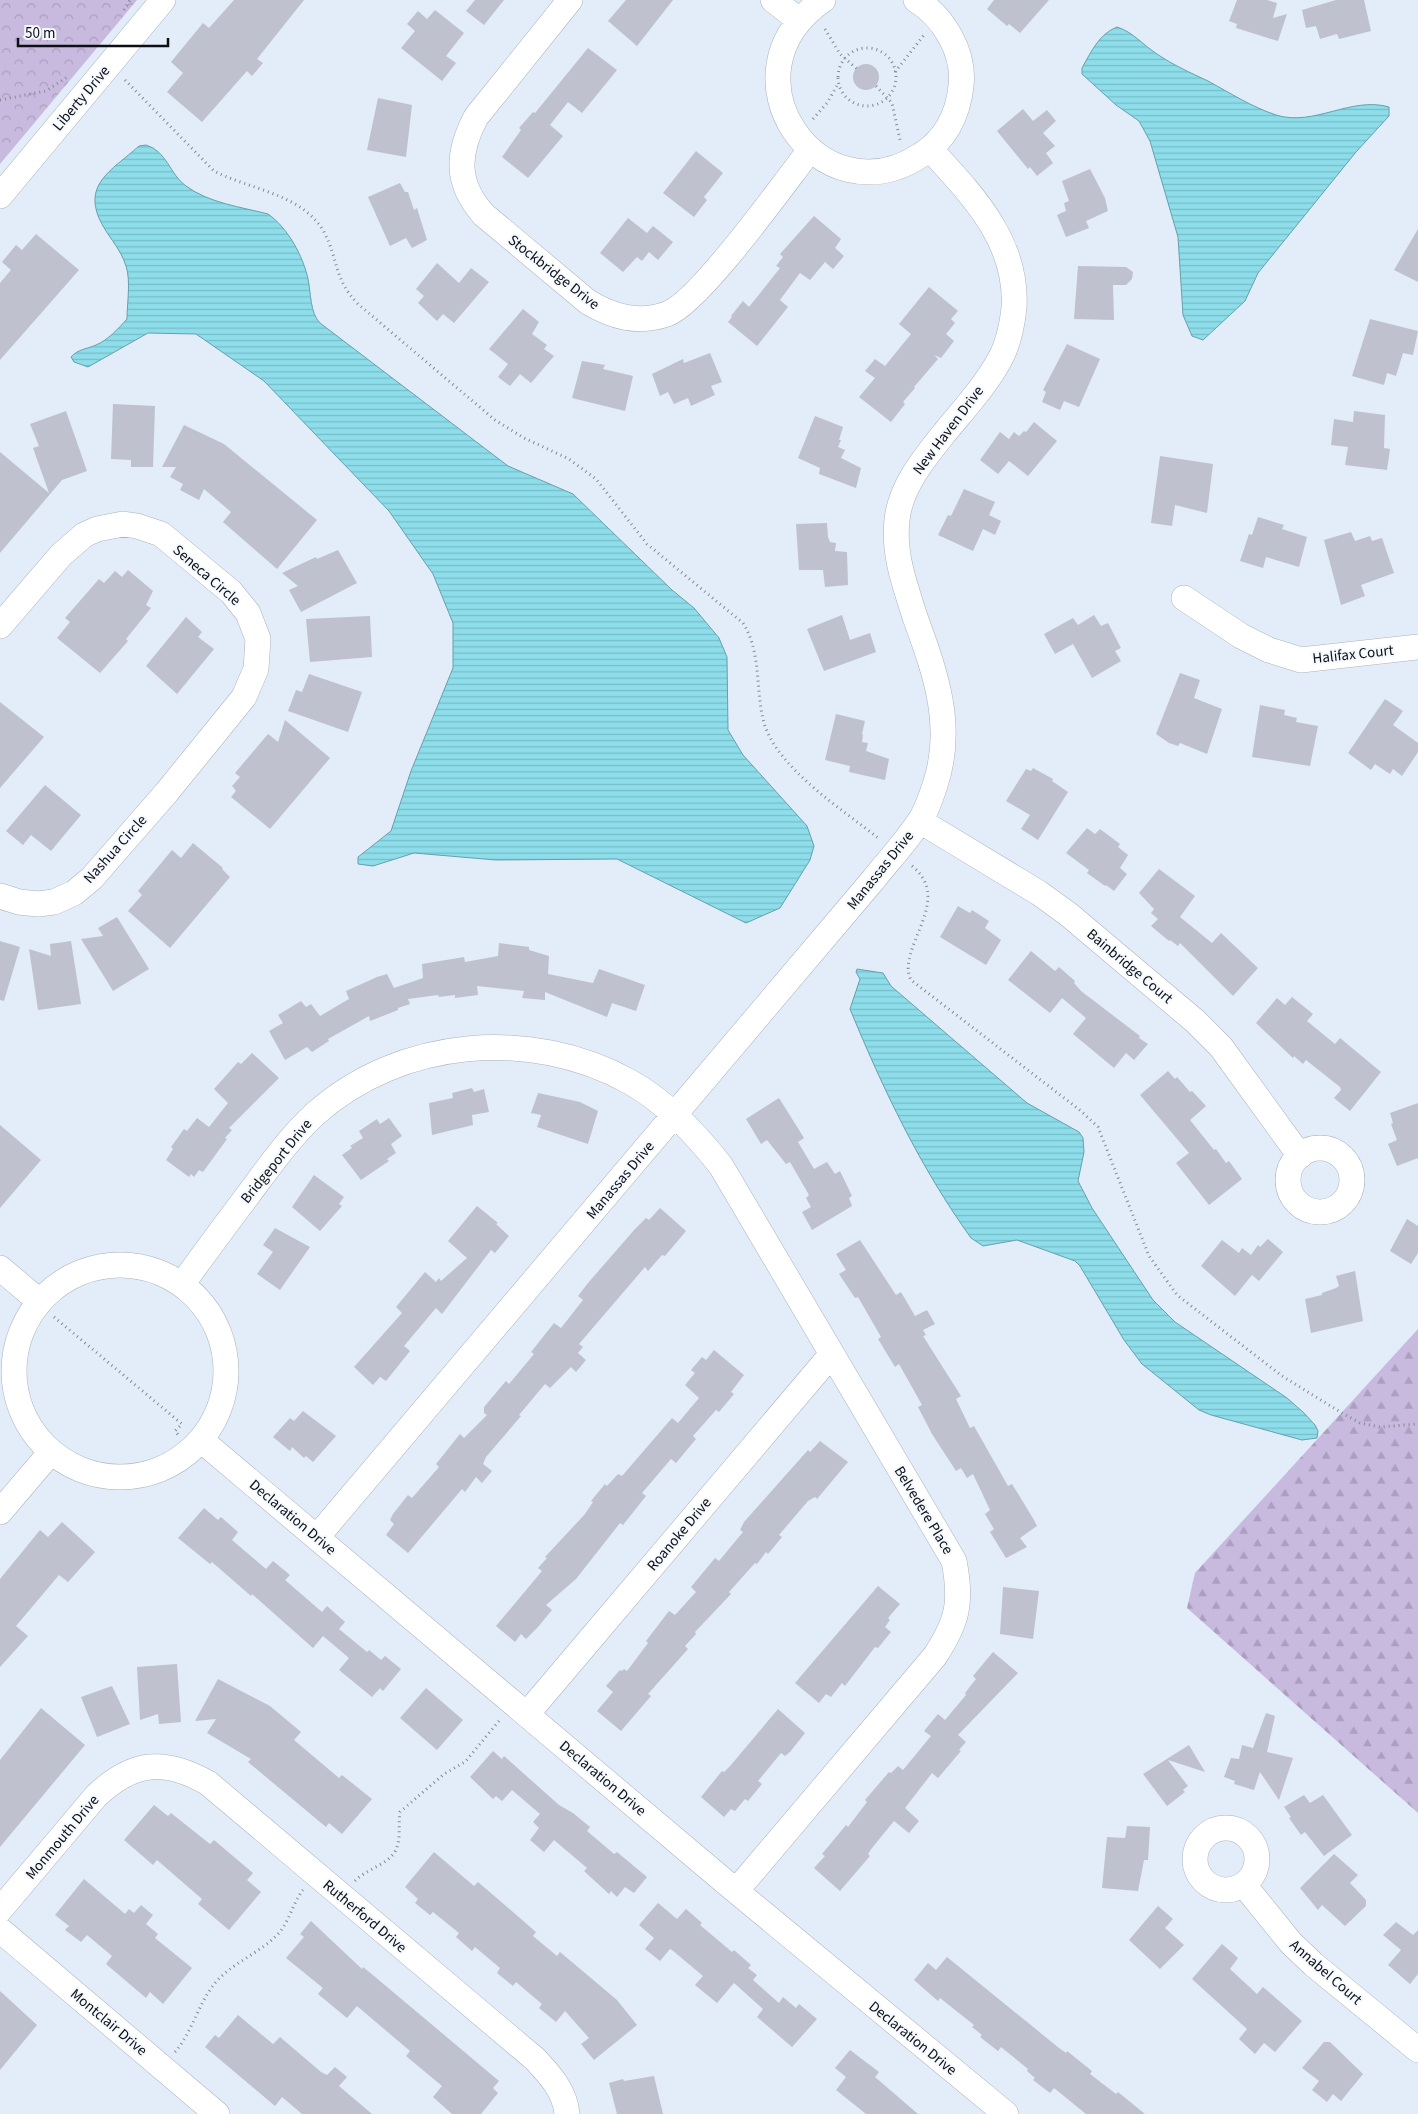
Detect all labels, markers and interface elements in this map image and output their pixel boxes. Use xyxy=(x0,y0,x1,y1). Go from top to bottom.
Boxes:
scale bar xyxy=(18,15,168,47)
text: 50 m xyxy=(25,23,55,44)
street label: Liberty Drive xyxy=(48,61,115,136)
street label: Stockbridge Drive xyxy=(504,230,604,315)
street label: New Haven Drive xyxy=(908,381,989,479)
street label: Seneca Circle xyxy=(168,540,245,611)
street label: Halifax Court xyxy=(1312,640,1395,669)
street label: Nashua Circle xyxy=(79,810,152,888)
street label: Manassas Drive xyxy=(842,826,919,914)
street label: Bainbridge Court xyxy=(1082,924,1177,1009)
street label: Bridgeport Drive xyxy=(236,1115,317,1208)
street label: Manassas Drive xyxy=(581,1137,659,1224)
street label: Belvedere Place xyxy=(889,1462,958,1558)
street label: Declaration Drive xyxy=(245,1475,341,1560)
street label: Roanoke Drive xyxy=(642,1493,716,1576)
street label: Declaration Drive xyxy=(555,1736,651,1821)
street label: Monmouth Drive xyxy=(21,1790,104,1884)
street label: Rutherford Drive xyxy=(318,1875,411,1958)
street label: Annabel Court xyxy=(1285,1935,1366,2010)
street label: Montclair Drive xyxy=(66,1984,152,2061)
street label: Declaration Drive xyxy=(864,1996,961,2080)

